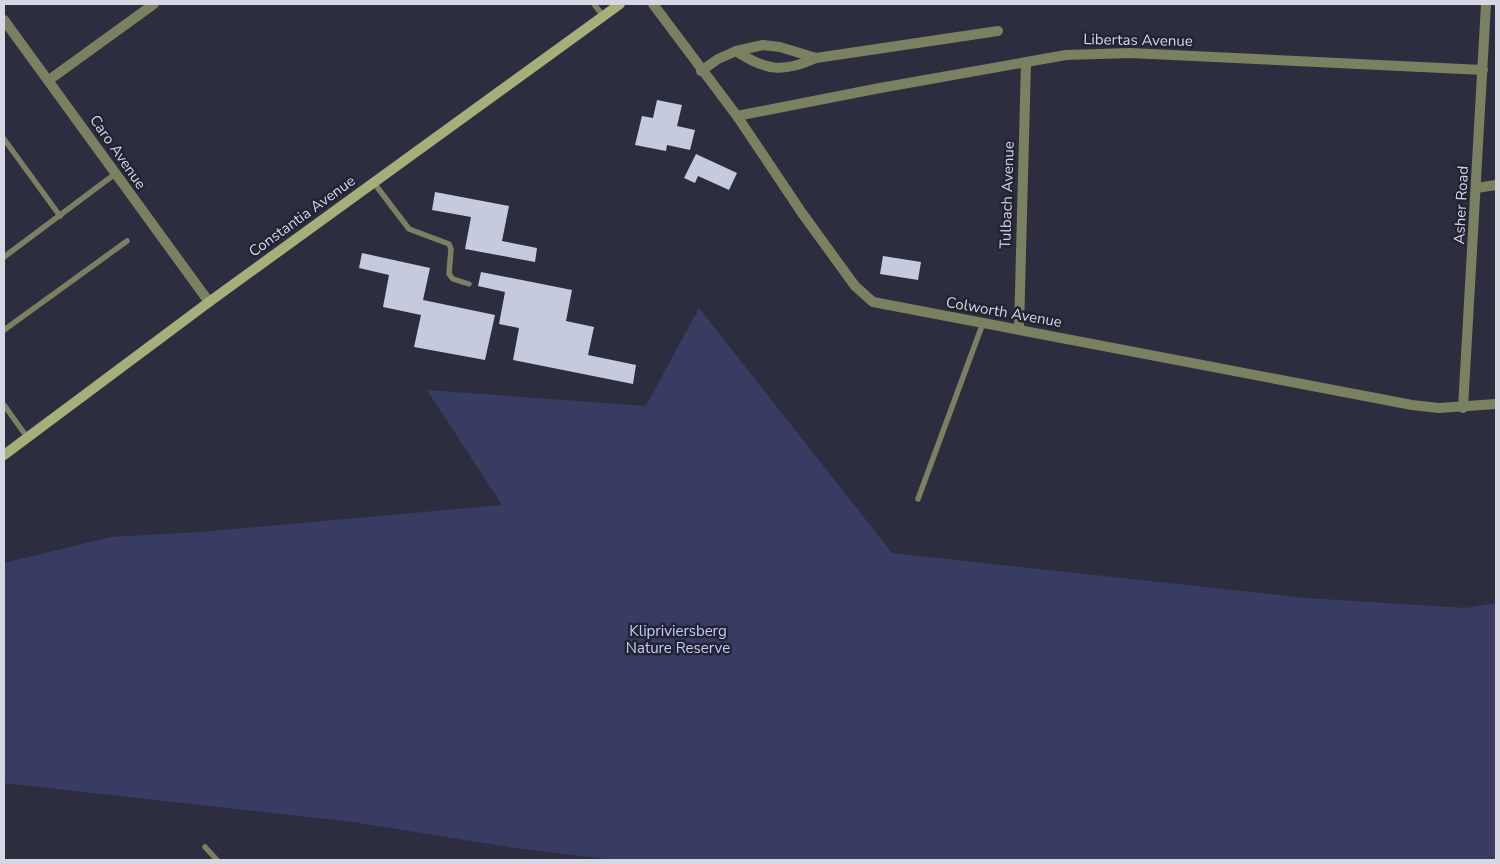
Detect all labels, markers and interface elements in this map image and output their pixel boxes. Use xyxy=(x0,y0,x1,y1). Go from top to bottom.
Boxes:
street label: Libertas Avenue xyxy=(1083,29,1193,51)
street label: Caro Avenue xyxy=(85,111,151,193)
street label: Tulbach Avenue xyxy=(995,141,1019,249)
street label: Asher Road xyxy=(1449,165,1473,245)
street label: Constantia Avenue xyxy=(245,171,359,261)
street label: Colworth Avenue xyxy=(944,292,1064,332)
park label: Klipriviersberg Nature Reserve xyxy=(626,621,730,658)

